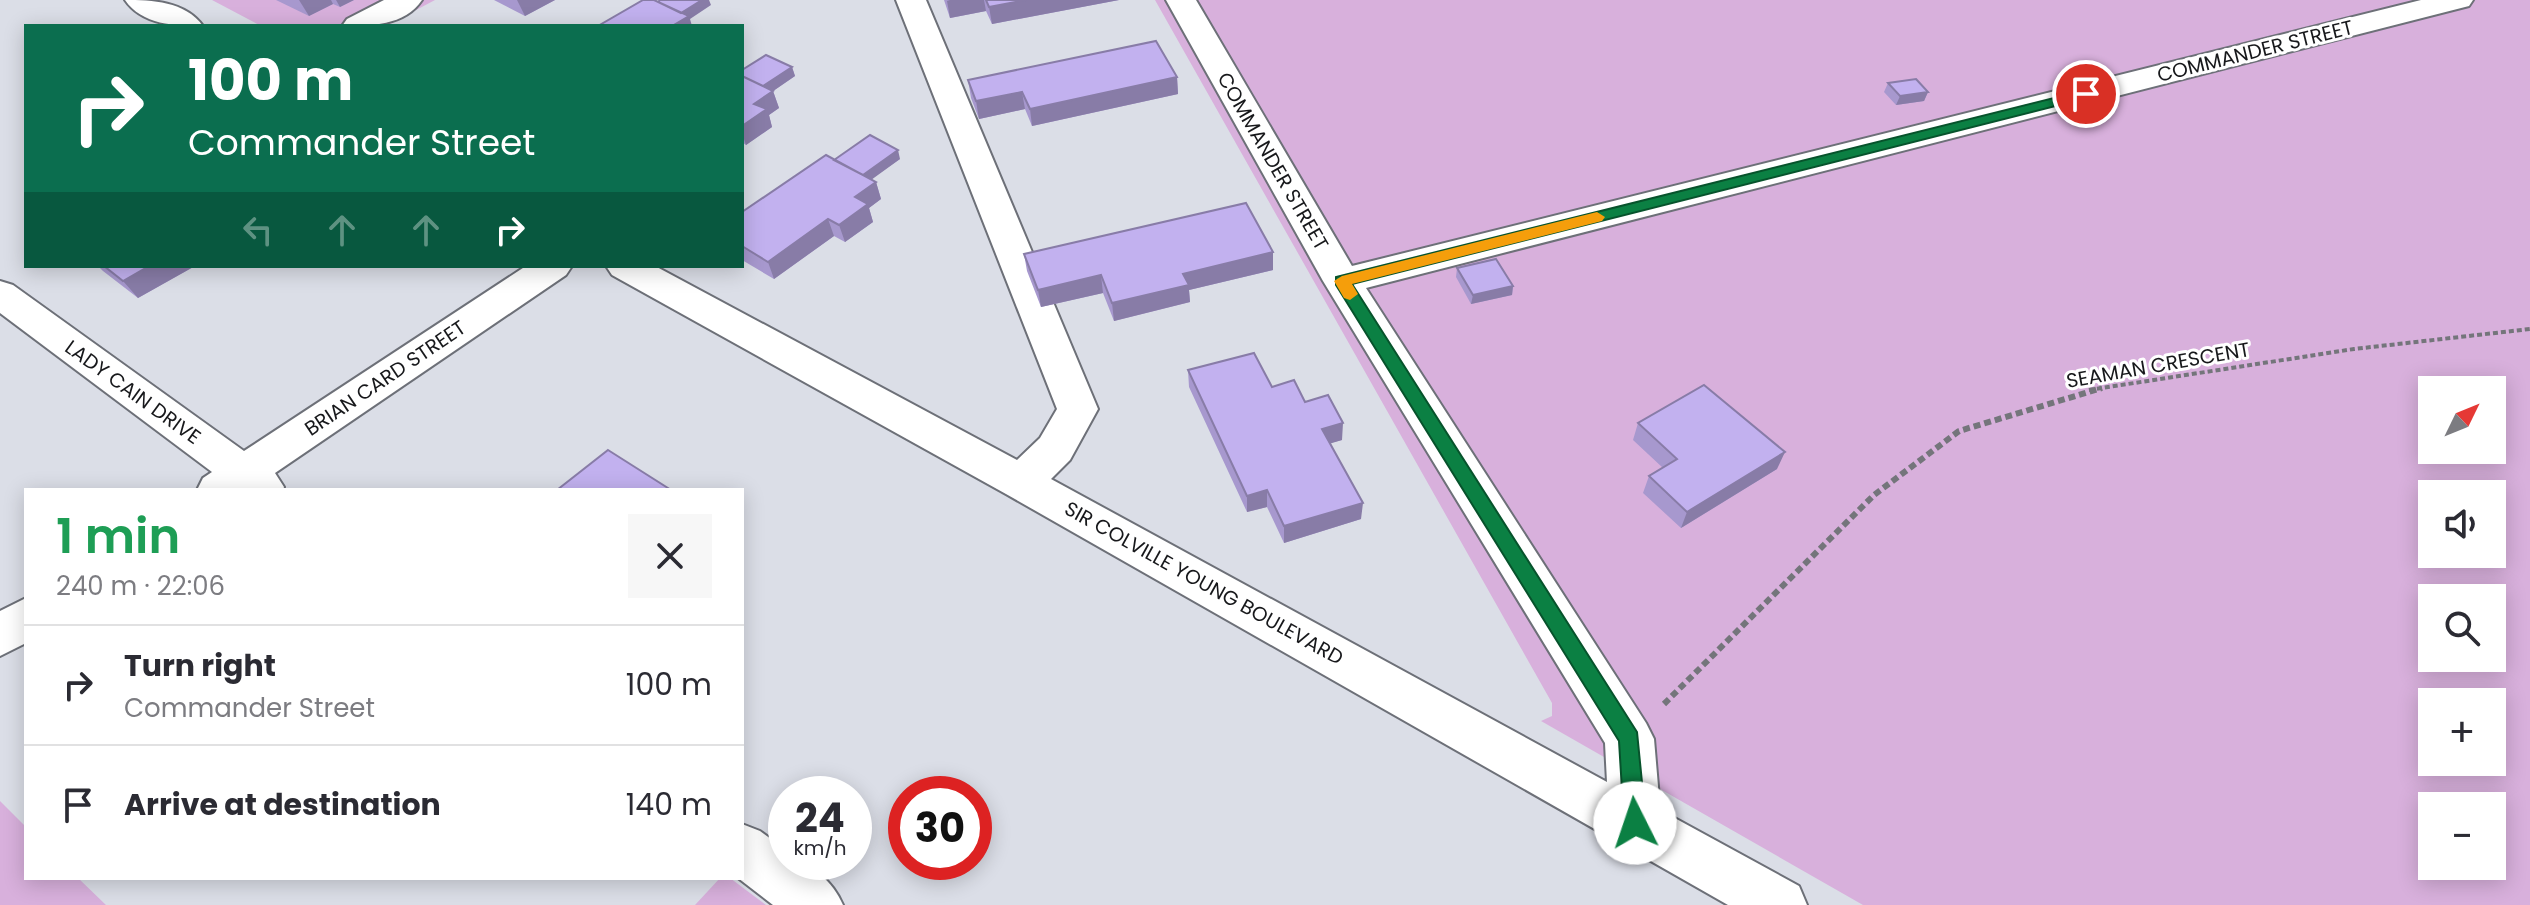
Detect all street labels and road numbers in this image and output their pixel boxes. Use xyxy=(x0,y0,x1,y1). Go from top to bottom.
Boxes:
street label: COMMANDER STREET xyxy=(2154,13,2356,89)
street label: COMMANDER STREET xyxy=(1211,67,1335,255)
street label: BRIAN CARD STREET xyxy=(299,313,471,442)
street label: LADY CAIN DRIVE xyxy=(59,333,207,451)
street label: SEAMAN CRESCENT xyxy=(2064,335,2252,395)
street label: SIR COLVILLE YOUNG BOULEVARD xyxy=(1060,494,1348,672)

